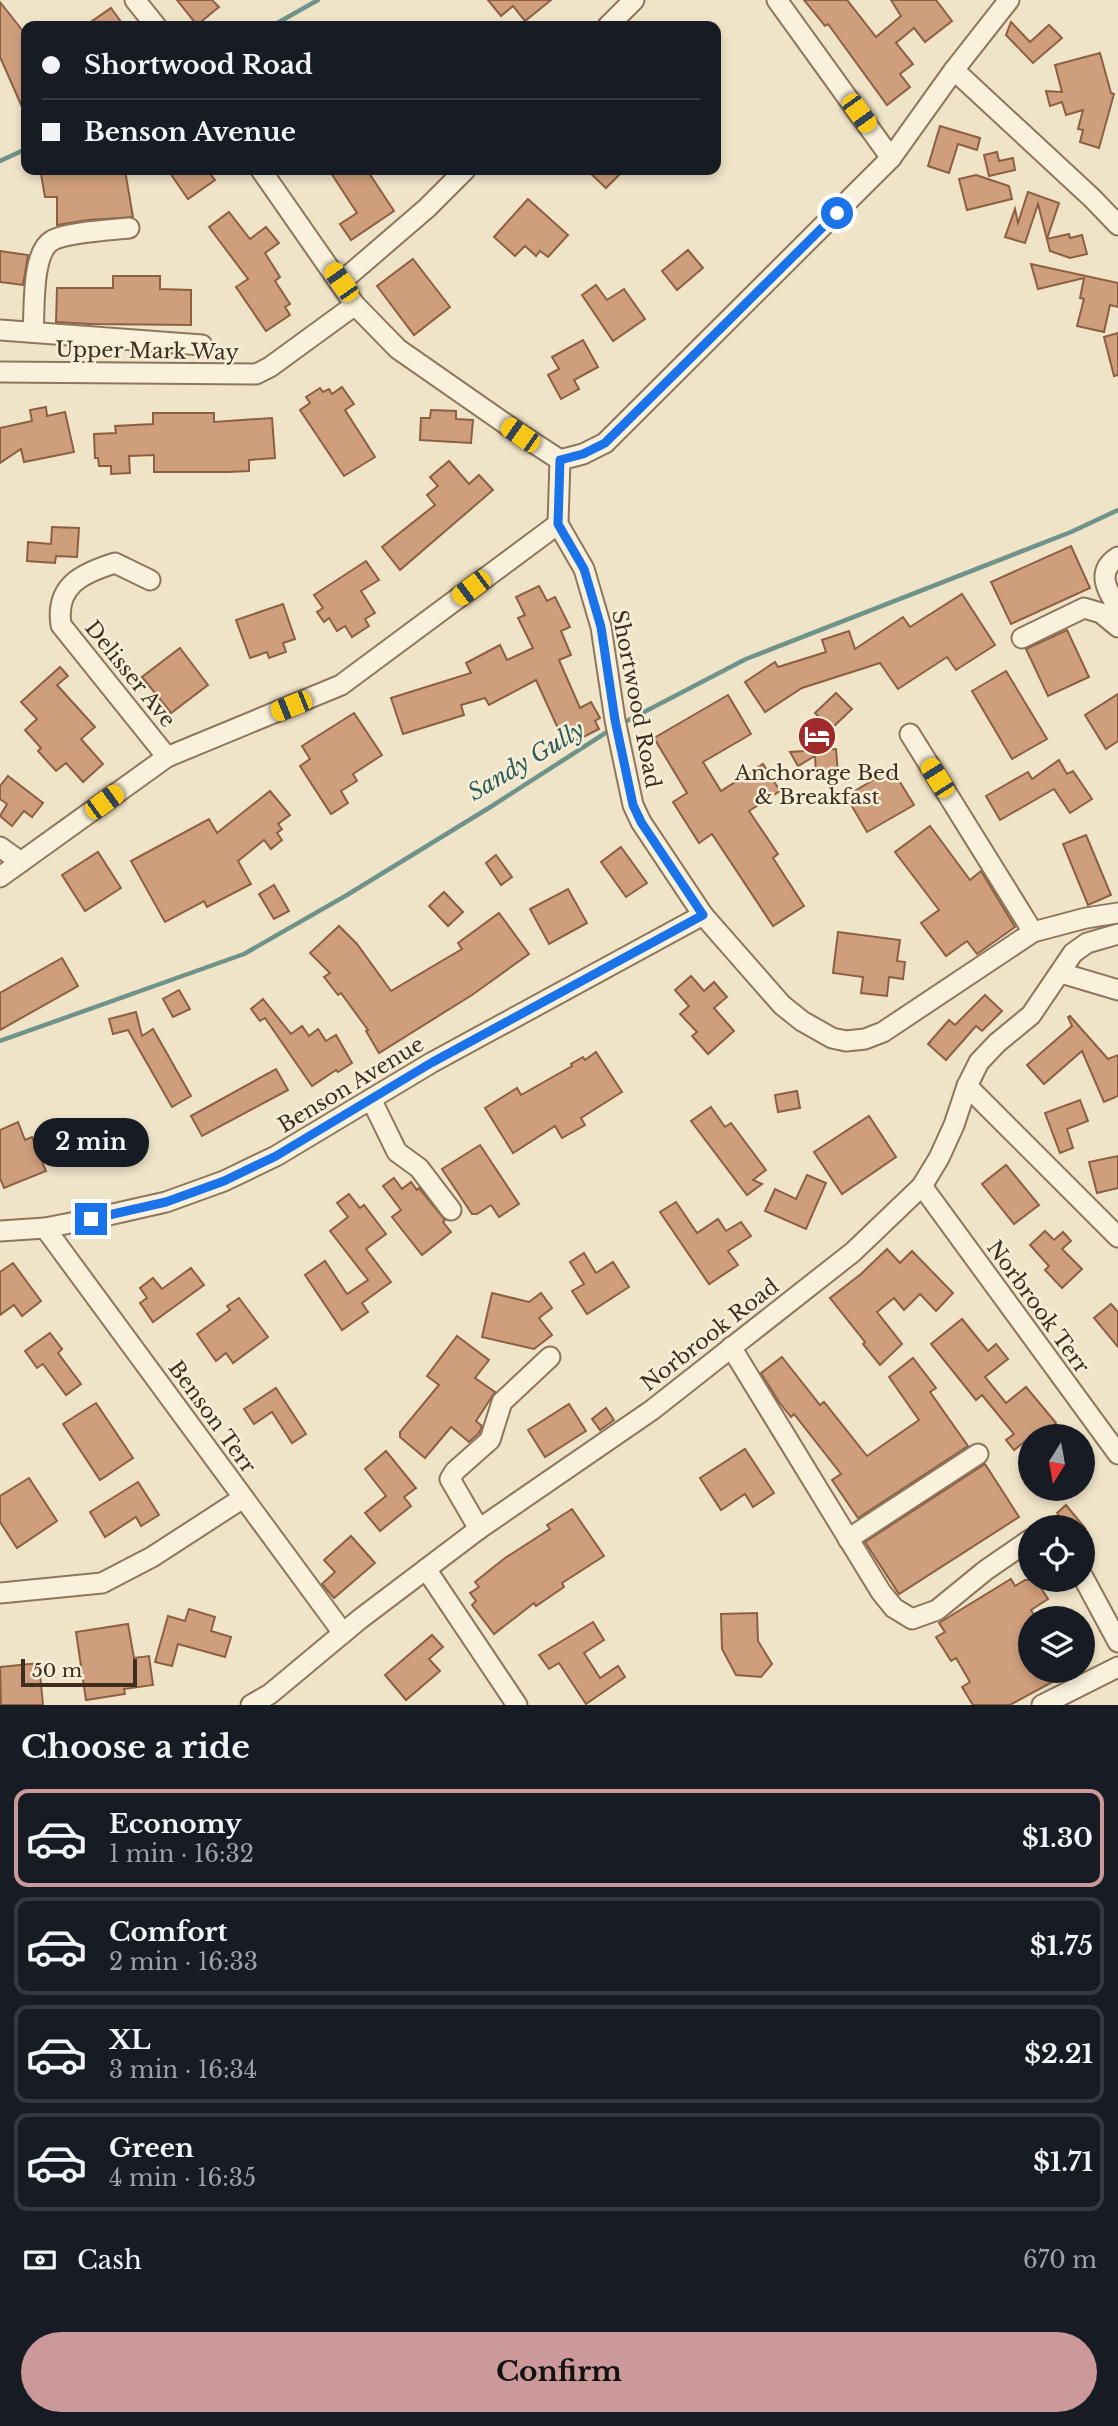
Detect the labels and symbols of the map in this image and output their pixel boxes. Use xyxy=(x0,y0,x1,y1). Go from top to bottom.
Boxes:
car xyxy=(839,90,880,136)
route start xyxy=(821,197,853,229)
car xyxy=(321,259,362,305)
street label: Upper Mark Way xyxy=(55,336,239,366)
car xyxy=(497,414,544,456)
car xyxy=(448,567,495,609)
street label: Shortwood Road xyxy=(606,608,666,790)
street label: Delisser Ave xyxy=(79,615,181,733)
car xyxy=(268,688,315,724)
water label: Sandy Gully xyxy=(463,715,589,807)
hotel icon: Anchorage Bed & Breakfast xyxy=(796,715,838,757)
car xyxy=(917,755,958,801)
place label: Anchorage Bed & Breakfast xyxy=(734,760,899,810)
car xyxy=(81,781,128,823)
street label: Benson Avenue xyxy=(273,1031,429,1139)
callout: 2 min xyxy=(33,1118,149,1166)
route end xyxy=(75,1203,107,1235)
street label: Norbrook Terr xyxy=(981,1236,1095,1378)
street label: Norbrook Road xyxy=(636,1273,784,1397)
street label: Benson Terr xyxy=(163,1356,261,1478)
north arrow xyxy=(1018,1424,1096,1502)
scale bar xyxy=(21,1656,136,1688)

